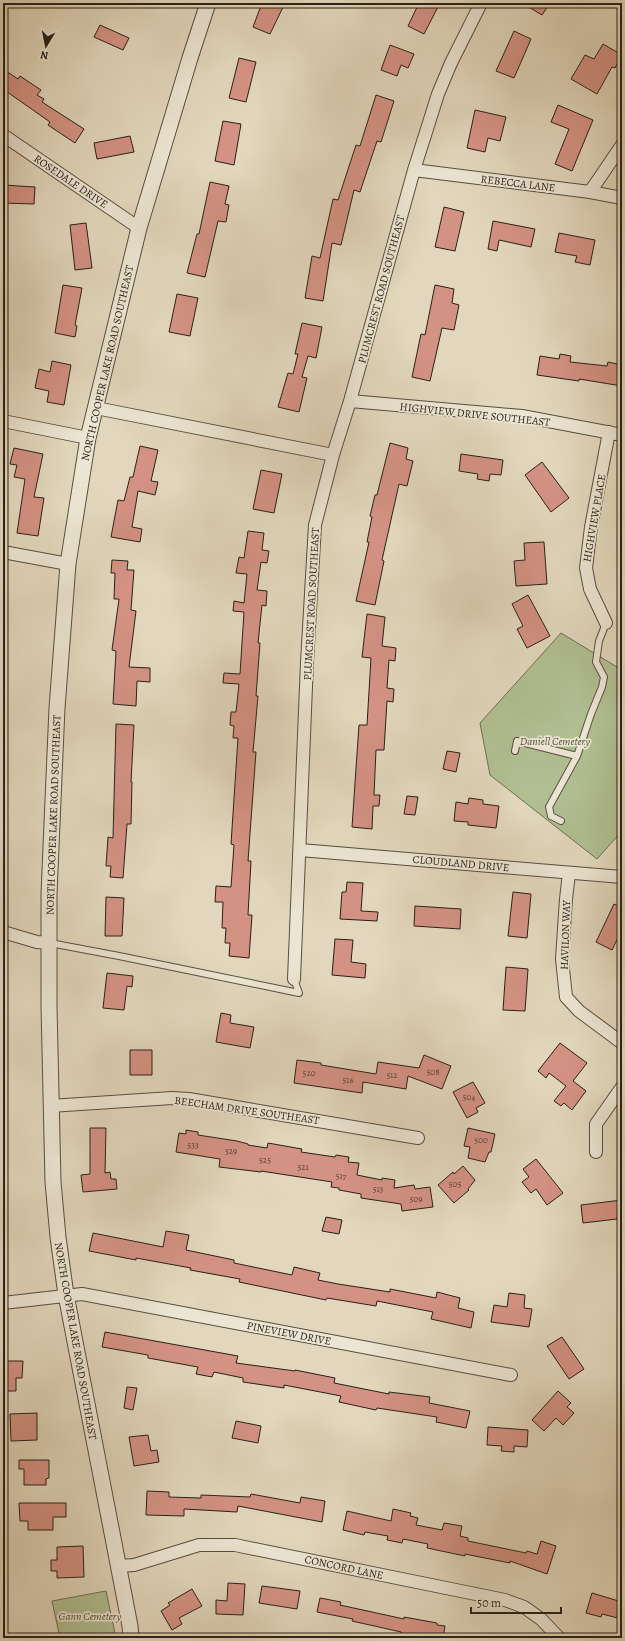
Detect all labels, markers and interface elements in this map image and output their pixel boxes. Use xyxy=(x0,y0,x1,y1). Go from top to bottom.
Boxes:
north arrow xyxy=(26,26,66,66)
text: N xyxy=(39,47,50,63)
street label: ROSEDALE DRIVE xyxy=(31,151,111,212)
street label: REBECCA LANE xyxy=(480,171,556,196)
street label: PLUMCREST ROAD SOUTHEAST xyxy=(354,213,409,365)
street label: NORTH COOPER LAKE ROAD SOUTHEAST xyxy=(78,264,137,462)
street label: HIGHVIEW DRIVE SOUTHEAST xyxy=(399,399,551,430)
street label: HIGHVIEW PLACE xyxy=(579,473,610,563)
street label: PLUMCREST ROAD SOUTHEAST xyxy=(300,527,323,681)
street label: NORTH COOPER LAKE ROAD SOUTHEAST xyxy=(43,715,64,915)
park label: Daniell Cemetery xyxy=(520,734,590,749)
street label: CLOUDLAND DRIVE xyxy=(412,852,510,875)
street label: HAVILON WAY xyxy=(557,899,574,970)
house number: 508 xyxy=(426,1066,440,1078)
house number: 520 xyxy=(303,1067,316,1079)
house number: 512 xyxy=(386,1069,398,1081)
house number: 516 xyxy=(342,1074,354,1086)
house number: 504 xyxy=(463,1091,475,1103)
street label: BEECHAM DRIVE SOUTHEAST xyxy=(174,1093,320,1128)
house number: 500 xyxy=(474,1134,488,1146)
house number: 533 xyxy=(187,1139,199,1151)
house number: 529 xyxy=(225,1145,237,1157)
house number: 525 xyxy=(259,1154,271,1166)
house number: 521 xyxy=(297,1161,309,1173)
house number: 517 xyxy=(336,1170,347,1182)
house number: 505 xyxy=(449,1178,461,1190)
house number: 513 xyxy=(373,1183,384,1195)
house number: 509 xyxy=(410,1193,422,1205)
street label: NORTH COOPER LAKE ROAD SOUTHEAST xyxy=(51,1241,100,1441)
street label: PINEVIEW DRIVE xyxy=(245,1318,332,1349)
street label: CONCORD LANE xyxy=(303,1552,385,1583)
scale bar xyxy=(471,1589,561,1615)
text: 50 m xyxy=(477,1595,501,1611)
park label: Gann Cemetery xyxy=(59,1609,122,1624)

